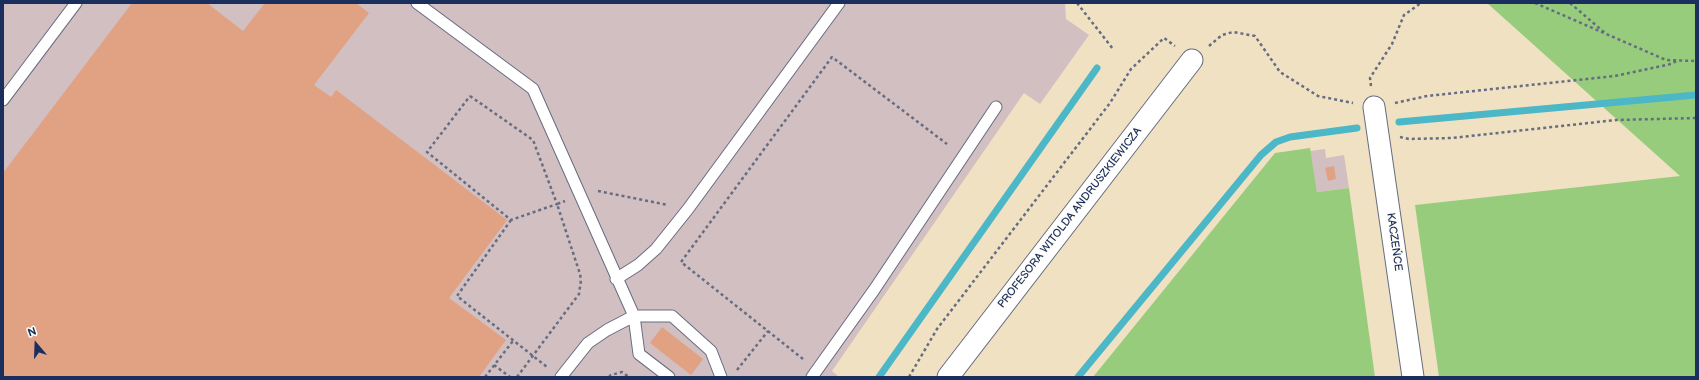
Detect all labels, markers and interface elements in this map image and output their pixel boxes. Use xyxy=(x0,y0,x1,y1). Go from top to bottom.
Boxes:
street label: PROFESORA WITOLDA ANDRUSZKIEWICZA xyxy=(995,125,1145,311)
street label: KACZEŃCE xyxy=(1383,212,1405,272)
north arrow xyxy=(16,324,56,364)
text: N xyxy=(26,325,38,340)

